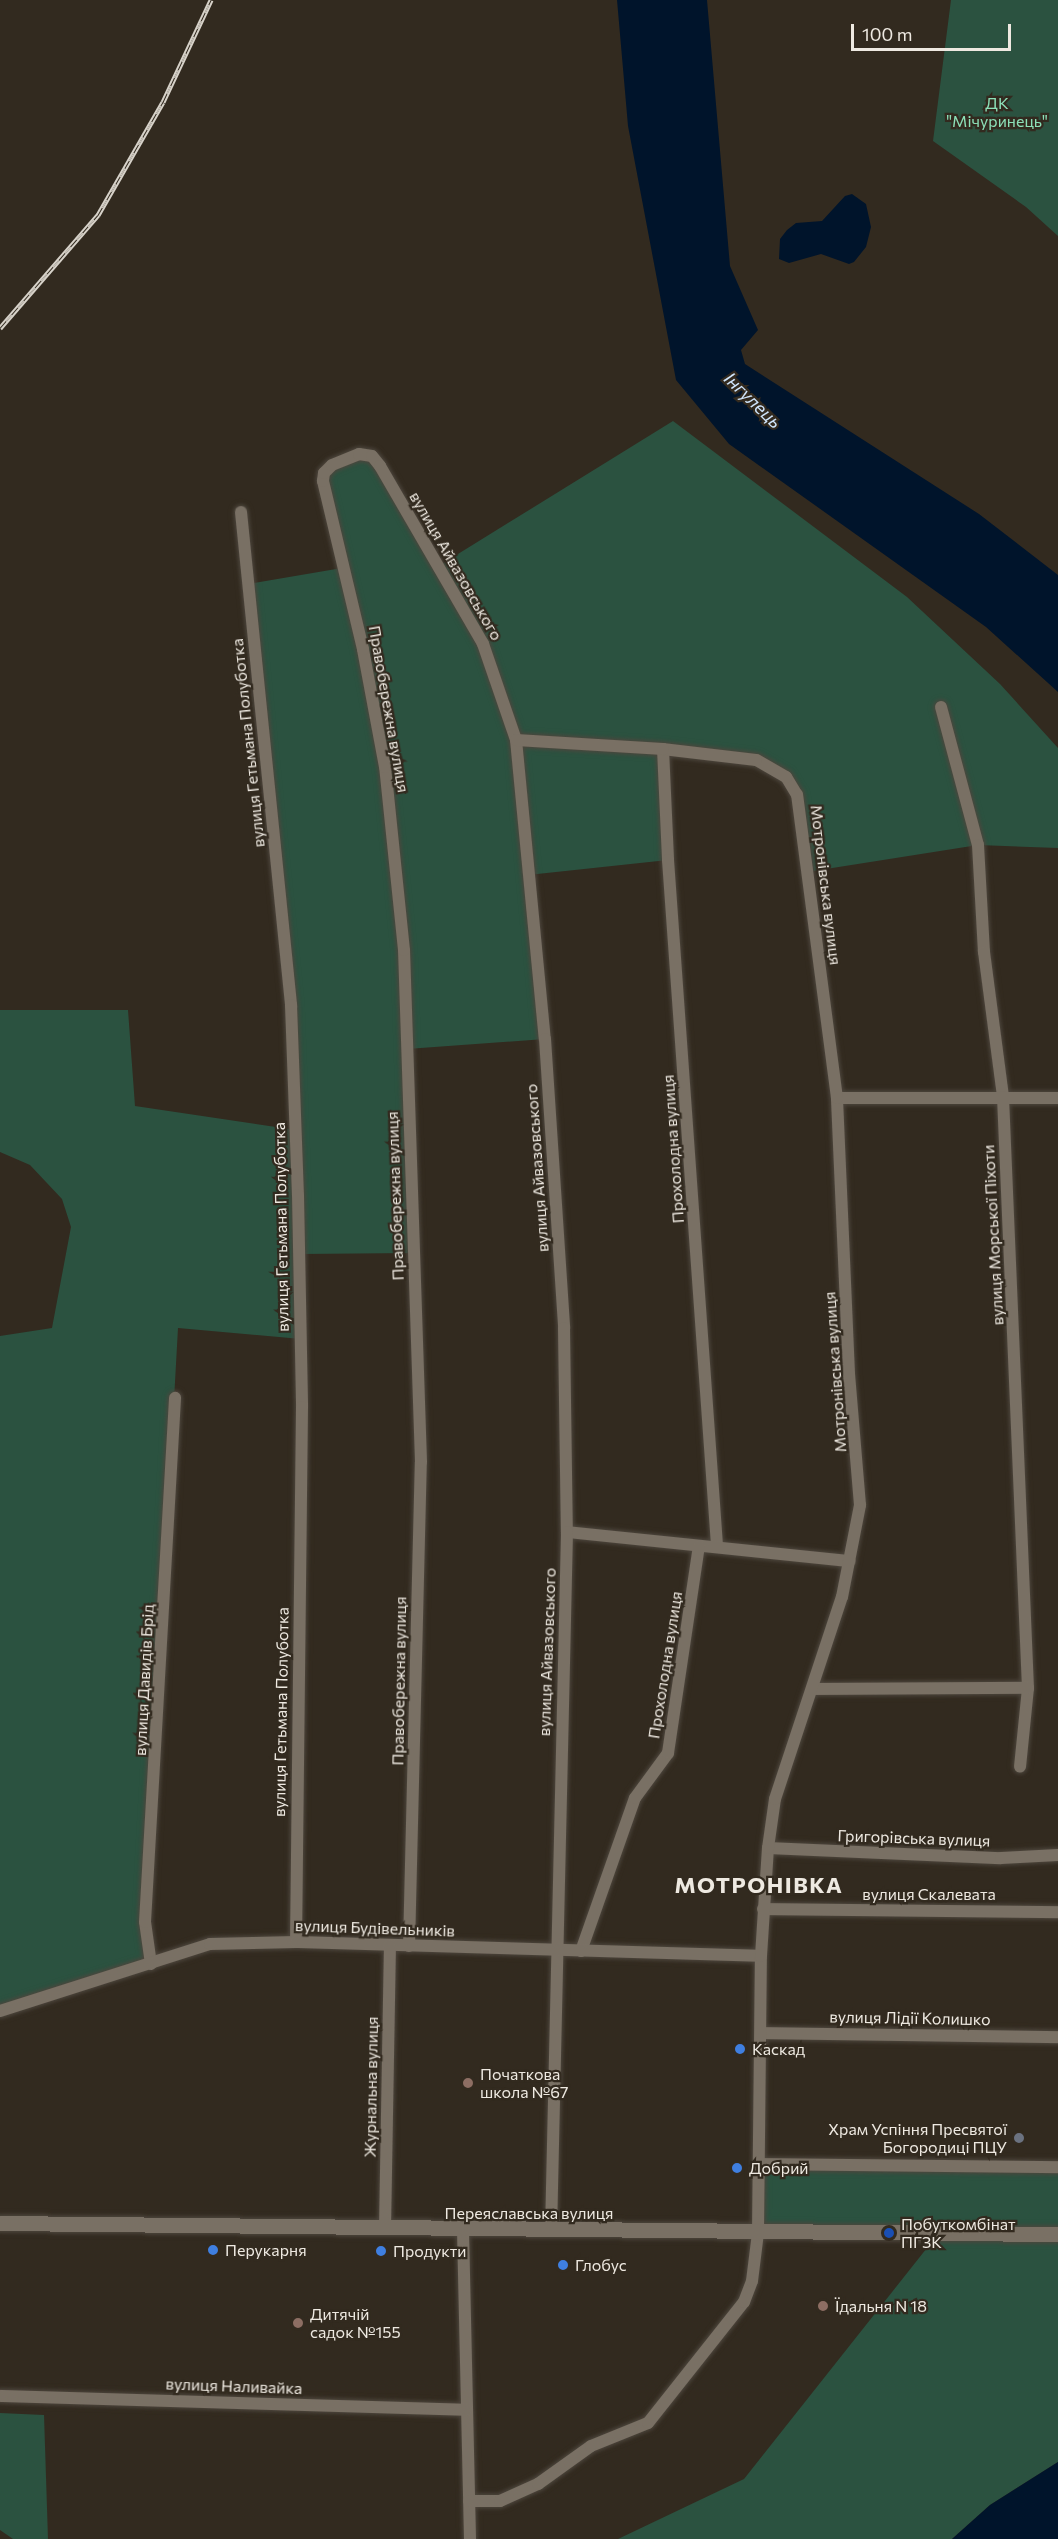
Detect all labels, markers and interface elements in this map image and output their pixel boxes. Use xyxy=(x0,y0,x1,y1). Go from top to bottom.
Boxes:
scale bar xyxy=(854,12,1014,50)
text: 100 m xyxy=(862,23,912,45)
park label: ДК "Мічуринець" xyxy=(946,93,1048,131)
water label: Інгулець xyxy=(720,367,786,433)
street label: вулиця Айвазовського xyxy=(406,488,506,644)
street label: Правобережна вулиця xyxy=(365,624,413,794)
street label: вулиця Гетьмана Полуботка xyxy=(227,638,269,848)
street label: Мотронівська вулиця xyxy=(807,804,845,966)
street label: Прохолодна вулиця xyxy=(658,1074,688,1224)
street label: вулиця Айвазовського xyxy=(522,1083,552,1253)
street label: Правобережна вулиця xyxy=(382,1111,408,1281)
street label: вулиця Гетьмана Полуботка xyxy=(270,1122,292,1332)
street label: вулиця Морської Піхоти xyxy=(979,1144,1007,1326)
street label: Мотронівська вулиця xyxy=(820,1291,850,1453)
street label: вулиця Айвазовського xyxy=(534,1567,560,1737)
street label: Прохолодна вулиця xyxy=(644,1590,686,1740)
street label: Правобережна вулиця xyxy=(388,1596,410,1766)
street label: вулиця Давидів Брід xyxy=(130,1604,158,1756)
street label: вулиця Гетьмана Полуботка xyxy=(270,1607,292,1817)
street label: Григорівська вулиця xyxy=(837,1826,991,1850)
district label: МОТРОНІВКА xyxy=(675,1872,843,1898)
street label: вулиця Скалевата xyxy=(862,1884,996,1904)
street label: вулиця Будівельників xyxy=(295,1916,455,1940)
street label: вулиця Лідії Колишко xyxy=(829,2007,991,2029)
street label: Журнальна вулиця xyxy=(360,2016,382,2158)
place label: Каскад xyxy=(752,2039,805,2059)
marker: Каскад xyxy=(733,2042,747,2056)
place label: Початкова школа №67 xyxy=(480,2064,568,2102)
marker: Початкова школа №67 xyxy=(461,2076,475,2090)
place label: Храм Успіння Пресвятої Богородиці ПЦУ xyxy=(828,2119,1007,2157)
marker: Храм Успіння Пресвятої Богородиці ПЦУ xyxy=(1012,2131,1026,2145)
place label: Добрий xyxy=(749,2158,809,2178)
marker: Добрий xyxy=(730,2161,744,2175)
street label: Переяславська вулиця xyxy=(445,2203,613,2223)
place label: Побуткомбінат ПГЗК xyxy=(901,2214,1016,2252)
marker: Побуткомбінат ПГЗК xyxy=(882,2226,896,2240)
place label: Перукарня xyxy=(225,2240,307,2260)
place label: Продукти xyxy=(393,2241,467,2261)
marker: Перукарня xyxy=(206,2243,220,2257)
marker: Продукти xyxy=(374,2244,388,2258)
place label: Глобус xyxy=(575,2255,627,2275)
marker: Глобус xyxy=(556,2258,570,2272)
place label: Їдальня N 18 xyxy=(835,2296,927,2316)
marker: Їдальня N 18 xyxy=(816,2299,830,2313)
place label: Дитячій садок №155 xyxy=(310,2304,401,2342)
marker: Дитячій садок №155 xyxy=(291,2316,305,2330)
street label: вулиця Наливайка xyxy=(165,2374,303,2398)

